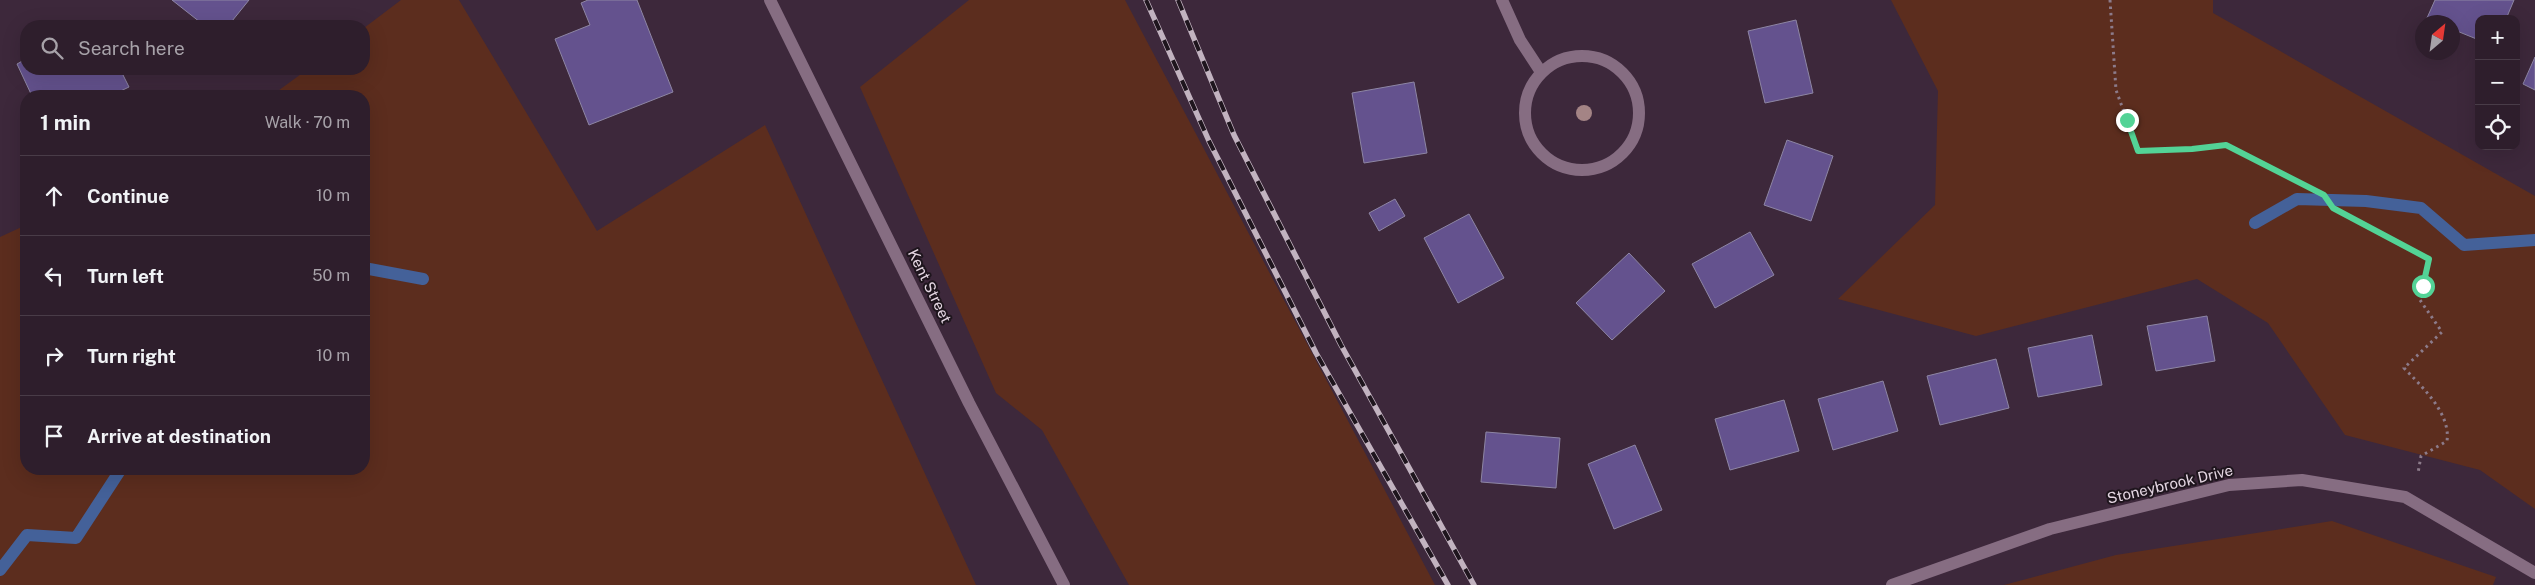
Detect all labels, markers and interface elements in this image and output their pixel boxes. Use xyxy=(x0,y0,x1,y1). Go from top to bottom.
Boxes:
north arrow xyxy=(2415,15,2460,60)
map controls xyxy=(2475,15,2520,150)
button: + xyxy=(2475,15,2520,60)
search box xyxy=(20,20,370,75)
icon: search xyxy=(38,34,66,62)
text: Search here xyxy=(78,37,185,59)
button: − xyxy=(2475,60,2520,105)
button: locate xyxy=(2475,105,2520,150)
route end xyxy=(2116,109,2139,132)
text: 1 min xyxy=(40,110,91,135)
text: Walk · 70 m xyxy=(265,113,350,132)
icon: ahead xyxy=(40,182,68,210)
text: Continue xyxy=(87,185,169,207)
text: 10 m xyxy=(316,186,350,205)
street label: Kent Street xyxy=(905,246,955,326)
icon: left xyxy=(40,262,68,290)
text: Turn left xyxy=(87,265,164,287)
text: 50 m xyxy=(312,266,350,285)
route start xyxy=(2412,275,2435,298)
icon: right xyxy=(40,342,68,370)
text: Turn right xyxy=(87,345,176,367)
text: 10 m xyxy=(316,346,350,365)
icon: arrive xyxy=(40,422,68,450)
text: Arrive at destination xyxy=(87,425,271,447)
street label: Stoneybrook Drive xyxy=(2105,461,2235,507)

